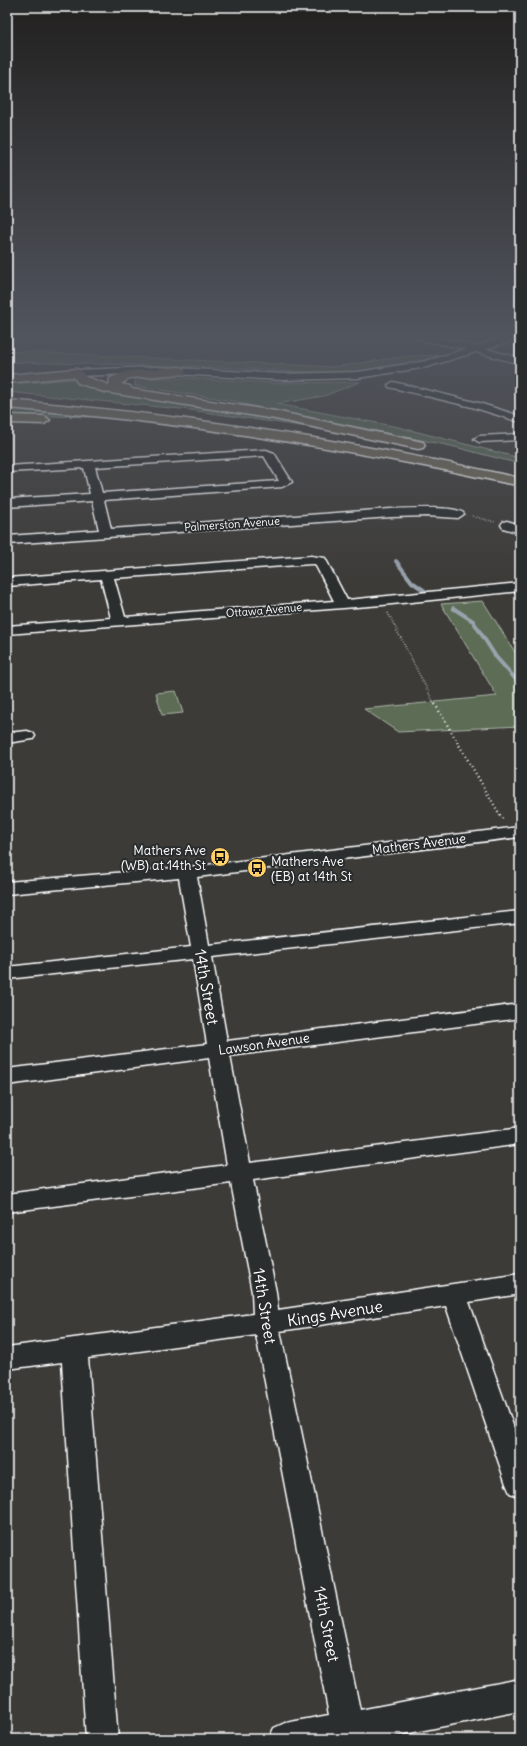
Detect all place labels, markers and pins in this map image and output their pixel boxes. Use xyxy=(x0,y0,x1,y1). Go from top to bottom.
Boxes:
place label: Mathers Ave (WB) at 14th St xyxy=(121,842,207,874)
bus stop icon: Mathers Ave (WB) at 14th St xyxy=(209,846,231,868)
place label: Mathers Ave (EB) at 14th St xyxy=(271,853,352,885)
bus stop icon: Mathers Ave (EB) at 14th St xyxy=(246,857,268,879)

